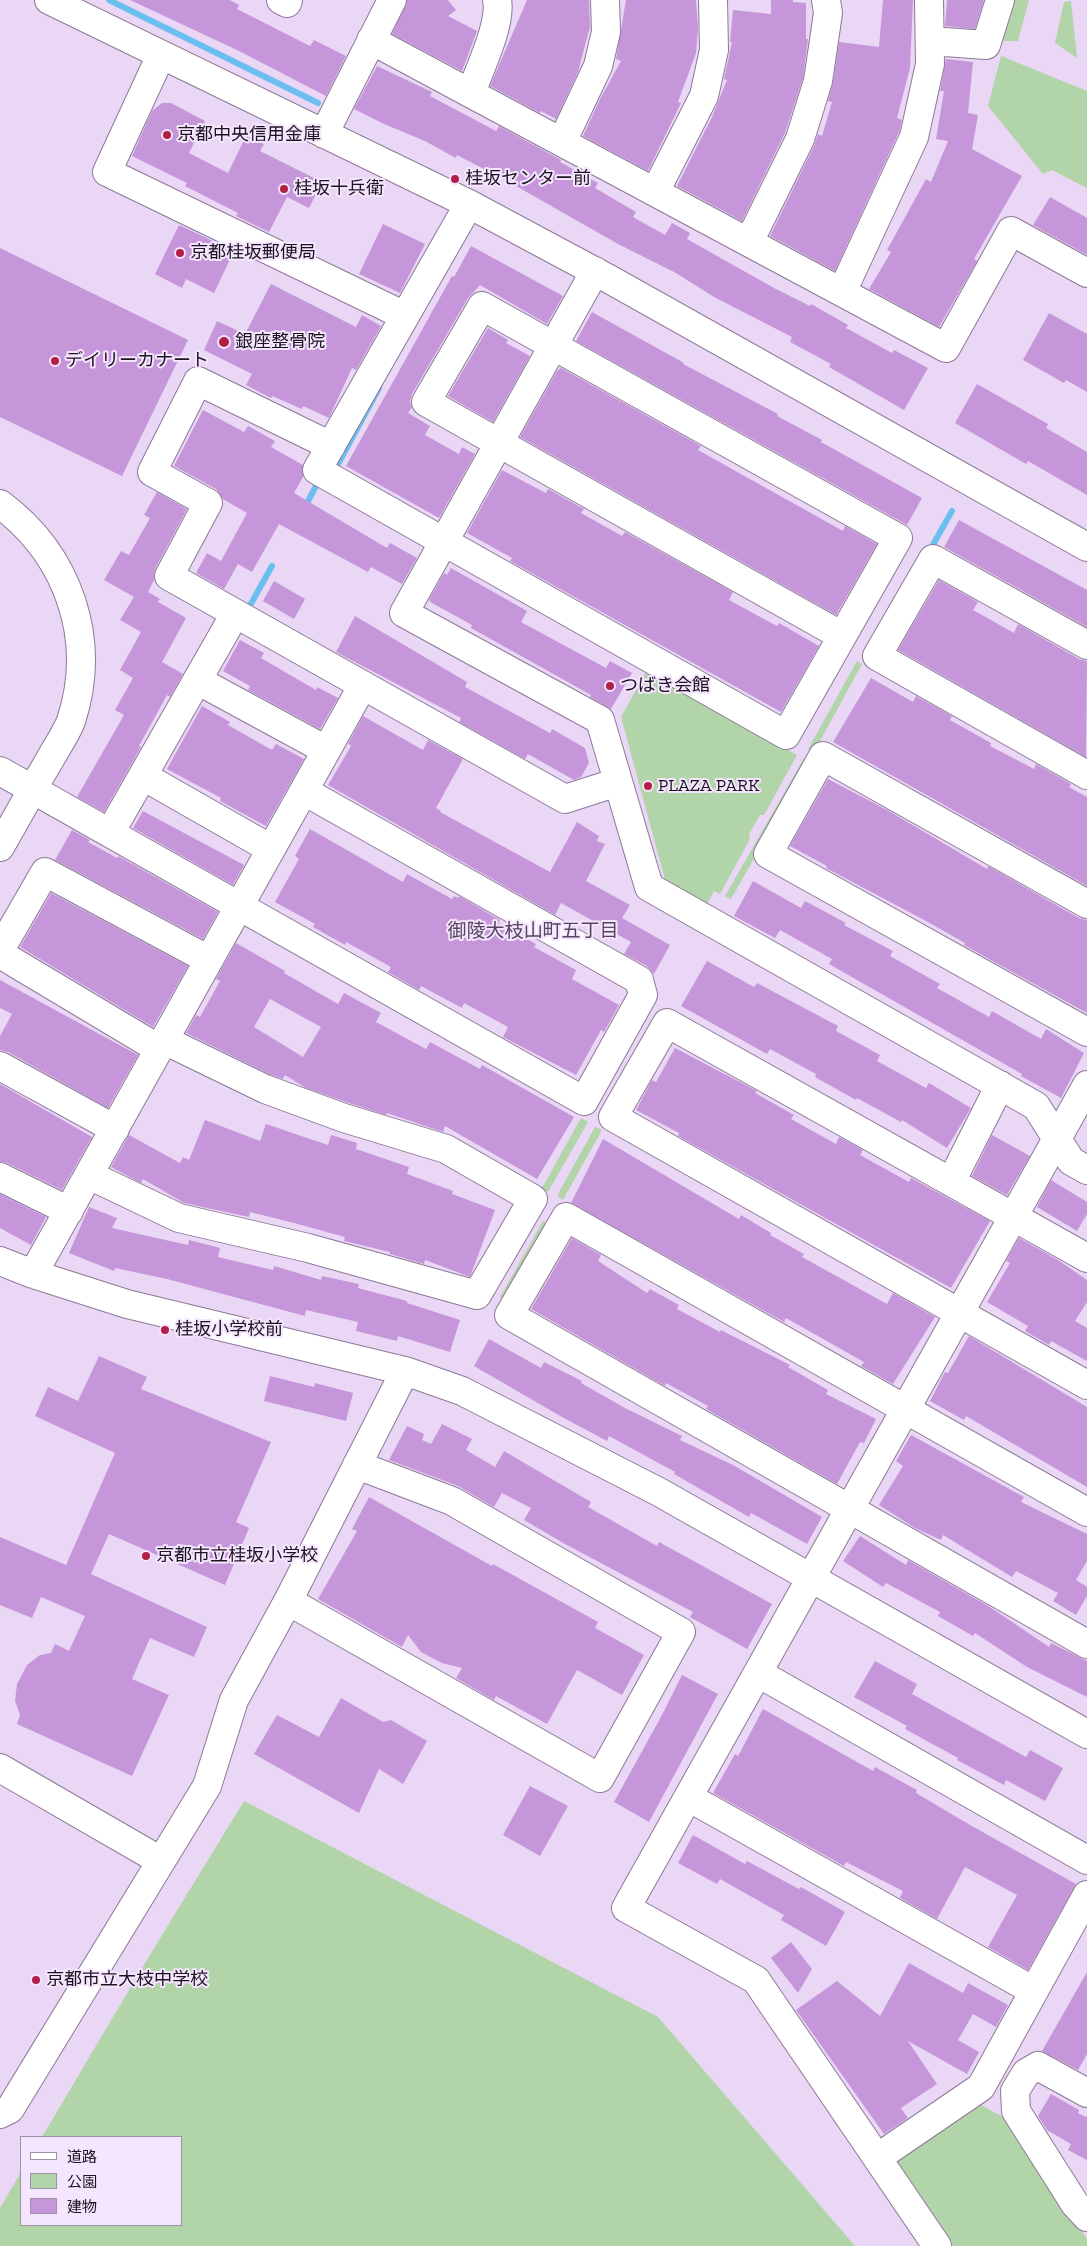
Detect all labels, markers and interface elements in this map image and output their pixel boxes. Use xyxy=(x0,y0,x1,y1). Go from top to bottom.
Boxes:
place label: 京都中央信用金庫 xyxy=(177,124,321,146)
marker: 京都中央信用金庫 xyxy=(161,129,173,141)
place label: 桂坂センター前 xyxy=(465,168,591,190)
marker: 桂坂センター前 xyxy=(449,173,461,185)
place label: 桂坂十兵衛 xyxy=(294,178,384,200)
marker: 桂坂十兵衛 xyxy=(278,183,290,195)
place label: 京都桂坂郵便局 xyxy=(190,242,316,264)
marker: 京都桂坂郵便局 xyxy=(174,247,186,259)
place label: 銀座整骨院 xyxy=(235,331,325,353)
marker: 銀座整骨院 xyxy=(217,335,231,349)
place label: デイリーカナート xyxy=(65,350,209,372)
marker: デイリーカナート xyxy=(49,355,61,367)
place label: つばき会館 xyxy=(620,675,710,697)
marker: つばき会館 xyxy=(604,680,616,692)
place label: PLAZA PARK xyxy=(658,775,760,797)
marker: PLAZA PARK xyxy=(642,780,654,792)
district label: 御陵大枝山町五丁目 xyxy=(448,921,618,943)
place label: 桂坂小学校前 xyxy=(175,1319,283,1341)
marker: 桂坂小学校前 xyxy=(159,1324,171,1336)
place label: 京都市立桂坂小学校 xyxy=(156,1545,318,1567)
marker: 京都市立桂坂小学校 xyxy=(140,1550,152,1562)
place label: 京都市立大枝中学校 xyxy=(46,1969,208,1991)
marker: 京都市立大枝中学校 xyxy=(30,1974,42,1986)
legend xyxy=(20,2136,182,2226)
text: 道路 xyxy=(67,2148,97,2166)
text: 公園 xyxy=(67,2173,97,2191)
text: 建物 xyxy=(67,2198,97,2216)

